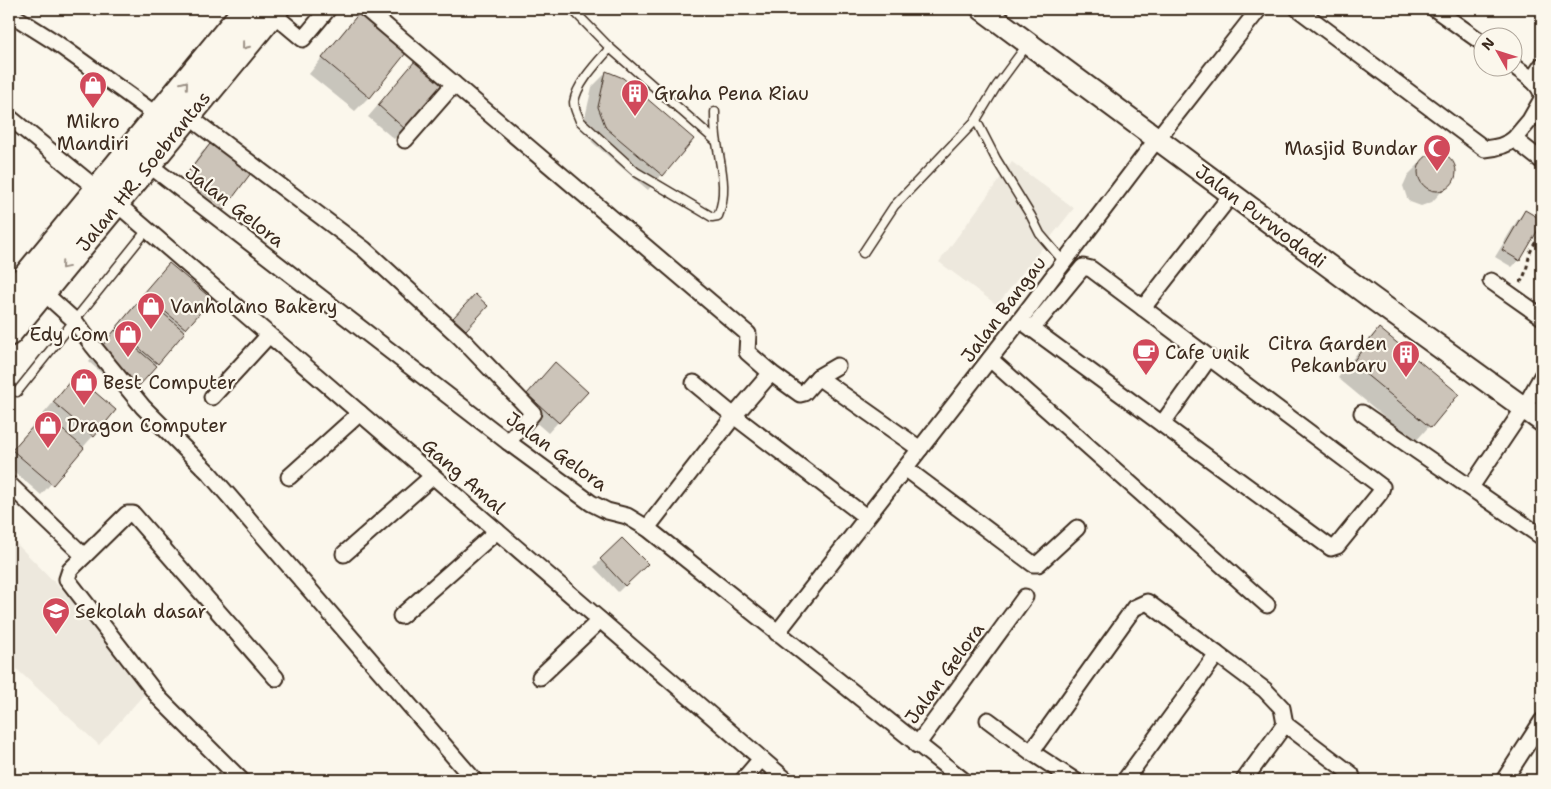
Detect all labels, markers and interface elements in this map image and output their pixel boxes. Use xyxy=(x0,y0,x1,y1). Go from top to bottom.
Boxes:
north arrow xyxy=(1474,28,1524,78)
text: N xyxy=(1477,34,1498,54)
one-way arrow xyxy=(242,41,251,50)
shop icon: Mikro Mandiri xyxy=(78,70,108,109)
building icon: Graha Pena Riau xyxy=(620,78,650,117)
one-way arrow xyxy=(179,81,187,90)
place label: Graha Pena Riau xyxy=(654,81,809,106)
street label: Jalan HR. Soebrantas xyxy=(71,86,216,257)
place label: Mikro Mandiri xyxy=(57,109,129,156)
mosque icon: Masjid Bundar xyxy=(1422,133,1452,172)
place label: Masjid Bundar xyxy=(1284,136,1418,161)
street label: Jalan Purwodadi xyxy=(1190,159,1331,274)
street label: Jalan Gelora xyxy=(180,160,290,253)
street label: Jalan Bangau xyxy=(955,251,1052,368)
one-way arrow xyxy=(60,261,69,270)
shop icon: Vanholano Bakery xyxy=(136,291,166,330)
place label: Vanholano Bakery xyxy=(170,294,337,319)
shop icon: Edy Com xyxy=(113,319,143,358)
place label: Edy Com xyxy=(29,322,109,347)
place label: Citra Garden Pekanbaru xyxy=(1268,331,1387,378)
cafe icon: Cafe unik xyxy=(1131,337,1161,376)
building icon: Citra Garden Pekanbaru xyxy=(1391,339,1421,378)
place label: Cafe unik xyxy=(1165,340,1250,365)
shop icon: Best Computer xyxy=(69,367,99,406)
place label: Best Computer xyxy=(103,370,236,395)
street label: Jalan Gelora xyxy=(501,406,613,497)
shop icon: Dragon Computer xyxy=(33,410,63,449)
place label: Dragon Computer xyxy=(67,413,228,438)
street label: Gang Amal xyxy=(417,433,511,520)
school or university icon: Sekolah dasar xyxy=(41,596,71,635)
place label: Sekolah dasar xyxy=(75,599,207,624)
street label: Jalan Gelora xyxy=(899,617,990,729)

